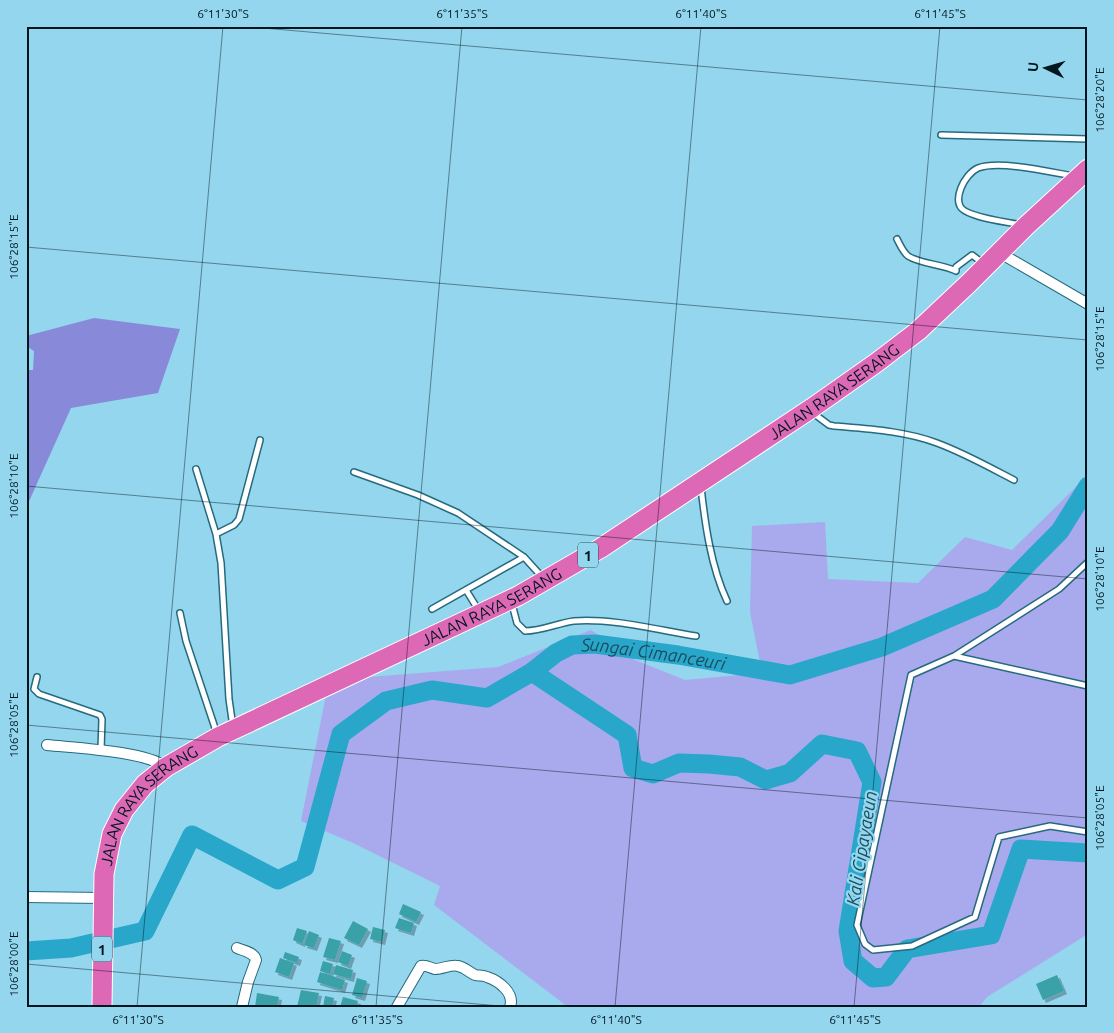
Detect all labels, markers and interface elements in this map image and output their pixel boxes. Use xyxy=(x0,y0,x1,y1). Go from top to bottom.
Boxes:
text: 6°11'30"S xyxy=(197,7,249,20)
text: 6°11'35"S xyxy=(436,7,488,20)
text: 6°11'40"S xyxy=(675,7,727,20)
text: 6°11'45"S xyxy=(914,7,966,20)
north arrow xyxy=(1022,42,1072,92)
text: U xyxy=(1025,61,1041,72)
text: 106°28'20"E xyxy=(1093,67,1106,133)
text: 106°28'15"E xyxy=(7,214,20,280)
text: 106°28'15"E xyxy=(1093,306,1106,372)
street label: JALAN RAYA SERANG xyxy=(765,340,902,443)
text: 106°28'10"E xyxy=(7,453,20,519)
road number: 1 xyxy=(578,542,598,568)
text: 106°28'10"E xyxy=(1093,546,1106,612)
street label: JALAN RAYA SERANG xyxy=(418,564,565,649)
water label: Sungai Cimanceuri xyxy=(580,633,728,673)
text: 106°28'05"E xyxy=(7,692,20,758)
street label: JALAN RAYA SERANG xyxy=(97,742,201,867)
text: 106°28'05"E xyxy=(1093,785,1106,851)
water label: Kali Cipayaeun xyxy=(842,789,880,907)
text: 106°28'00"E xyxy=(7,931,20,997)
road number: 1 xyxy=(92,936,112,962)
text: 6°11'30"S xyxy=(112,1013,164,1026)
text: 6°11'35"S xyxy=(351,1013,403,1026)
text: 6°11'40"S xyxy=(590,1013,642,1026)
text: 6°11'45"S xyxy=(829,1013,881,1026)

